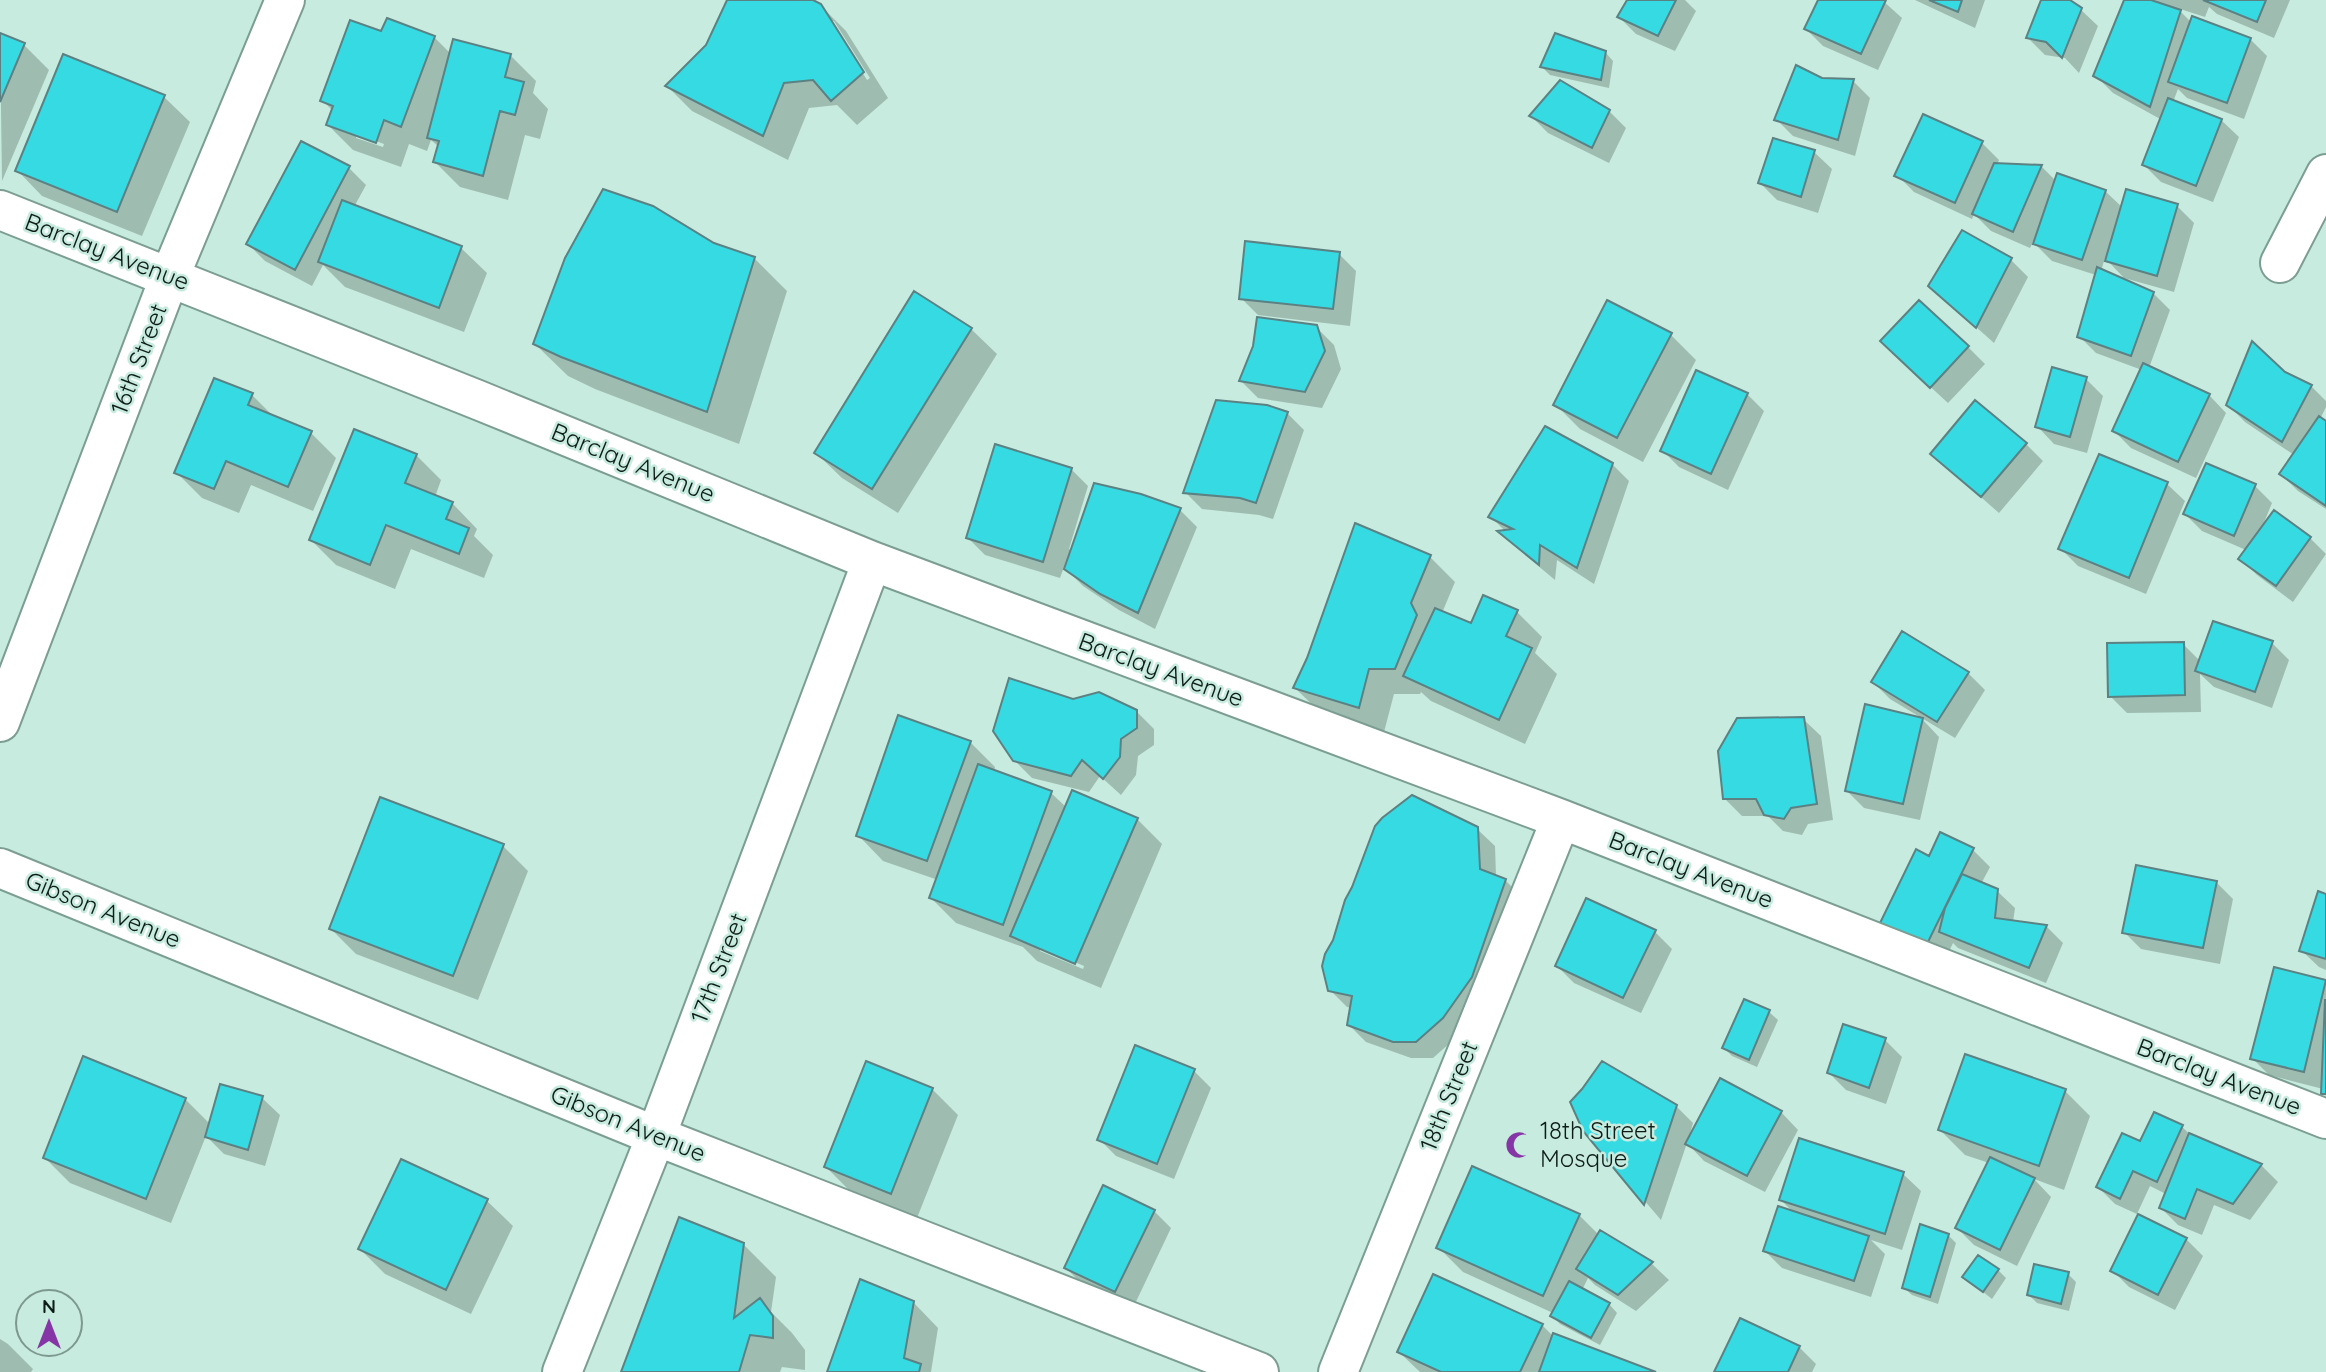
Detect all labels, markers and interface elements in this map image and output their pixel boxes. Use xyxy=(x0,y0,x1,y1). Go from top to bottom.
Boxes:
street label: Barclay Avenue xyxy=(21,206,194,296)
street label: 16th Street xyxy=(103,299,173,418)
street label: Barclay Avenue xyxy=(547,416,719,509)
street label: Barclay Avenue xyxy=(1075,625,1248,713)
street label: Barclay Avenue xyxy=(1605,824,1778,914)
street label: Gibson Avenue xyxy=(21,864,185,954)
street label: 17th Street xyxy=(683,909,753,1027)
street label: Barclay Avenue xyxy=(2133,1031,2306,1121)
street label: 18th Street xyxy=(1412,1036,1484,1155)
street label: Gibson Avenue xyxy=(546,1078,710,1168)
place label: 18th Street Mosque xyxy=(1540,1115,1656,1173)
mosque icon: 18th Street Mosque xyxy=(1504,1130,1534,1160)
north arrow xyxy=(14,1288,84,1358)
text: N xyxy=(42,1294,56,1318)

